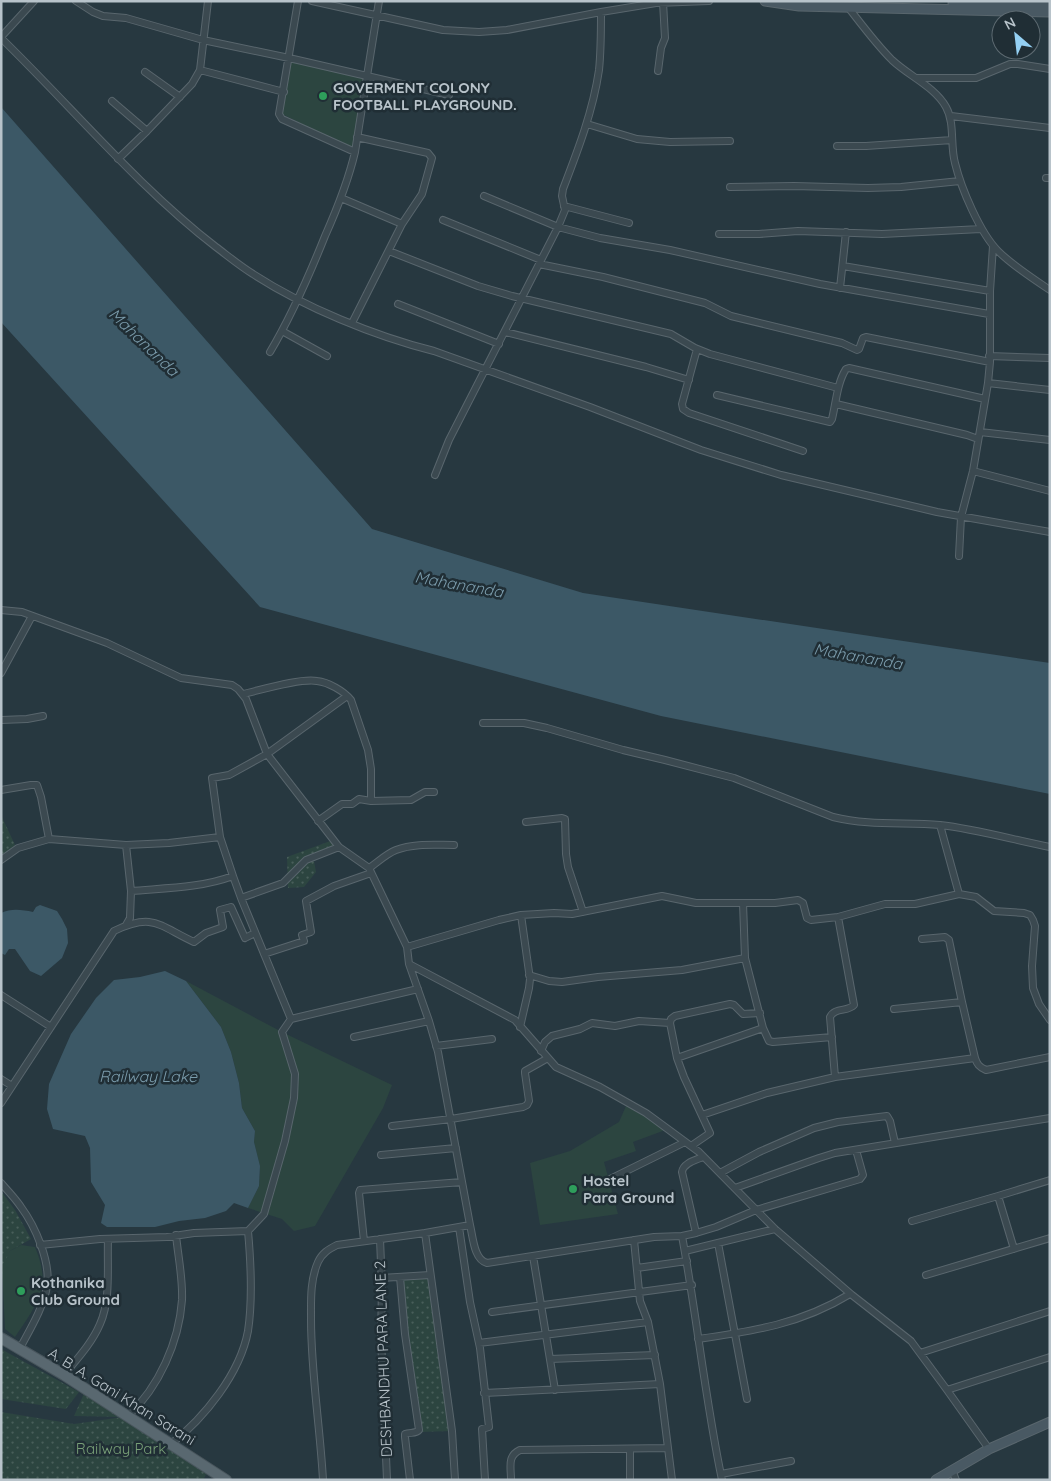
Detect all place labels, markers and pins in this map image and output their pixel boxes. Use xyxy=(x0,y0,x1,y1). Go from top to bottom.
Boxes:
place label: GOVERMENT COLONY FOOTBALL PLAYGROUND. xyxy=(333,78,517,114)
marker: GOVERMENT COLONY FOOTBALL PLAYGROUND. xyxy=(317,90,329,102)
place label: Hostel Para Ground xyxy=(583,1171,675,1207)
marker: Hostel Para Ground xyxy=(567,1183,579,1195)
place label: Kothanika Club Ground xyxy=(31,1273,120,1309)
marker: Kothanika Club Ground xyxy=(15,1285,27,1297)

